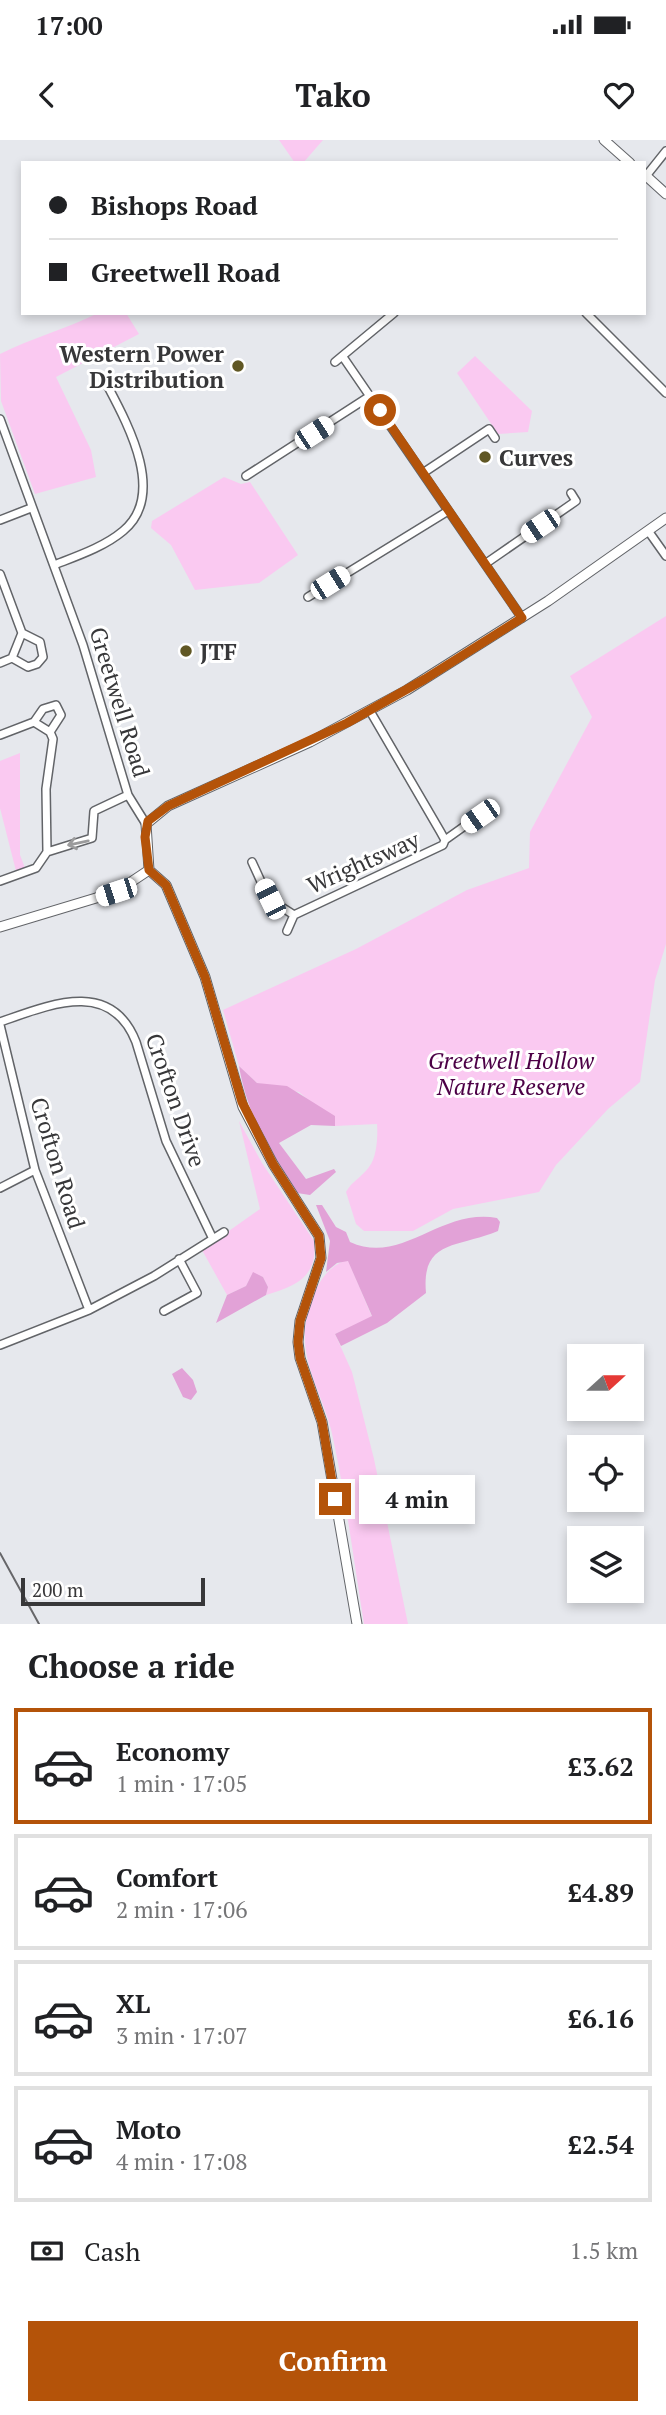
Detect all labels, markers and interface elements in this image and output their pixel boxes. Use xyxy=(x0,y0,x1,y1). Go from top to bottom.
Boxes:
text: 17:00 xyxy=(35,8,103,42)
text: Tako xyxy=(295,74,371,116)
icon: back xyxy=(28,76,66,114)
icon: heart xyxy=(600,76,638,114)
text: Bishops Road xyxy=(91,188,258,222)
text: Greetwell Road xyxy=(91,255,280,289)
place label: Western Power Distribution xyxy=(59,338,224,395)
marker: Western Power Distribution xyxy=(230,358,246,374)
route start xyxy=(364,394,396,426)
car xyxy=(291,413,338,453)
place label: Curves xyxy=(499,442,573,473)
marker: Curves xyxy=(477,449,493,465)
car xyxy=(517,506,564,546)
car xyxy=(307,563,354,603)
street label: Greetwell Road xyxy=(83,623,158,781)
place label: JTF xyxy=(200,636,237,667)
marker: JTF xyxy=(178,643,194,659)
car xyxy=(457,795,504,837)
street label: Wrightsway xyxy=(302,823,424,901)
one-way arrow xyxy=(67,836,90,850)
car xyxy=(93,876,140,908)
car xyxy=(252,876,289,922)
street label: Crofton Drive xyxy=(139,1029,213,1171)
park label: Greetwell Hollow Nature Reserve xyxy=(428,1045,595,1102)
street label: Crofton Road xyxy=(23,1094,93,1233)
north arrow xyxy=(567,1344,644,1421)
map controls xyxy=(567,1344,644,1603)
button: locate xyxy=(567,1435,644,1512)
callout: 4 min xyxy=(360,1474,475,1524)
route end xyxy=(319,1483,351,1515)
text: 4 min xyxy=(386,1484,448,1515)
button: layers xyxy=(567,1526,644,1603)
scale bar xyxy=(21,1575,205,1607)
text: 200 m xyxy=(32,1577,83,1602)
text: Choose a ride xyxy=(28,1645,235,1687)
text: Economy xyxy=(116,1734,229,1768)
icon: car xyxy=(32,1735,95,1798)
text: £3.62 xyxy=(568,1749,634,1783)
text: 1 min · 17:05 xyxy=(116,1768,248,1799)
text: Comfort xyxy=(116,1860,218,1894)
icon: car xyxy=(32,1861,95,1924)
text: £4.89 xyxy=(568,1875,634,1909)
text: 2 min · 17:06 xyxy=(116,1894,248,1925)
text: XL xyxy=(116,1986,150,2020)
icon: car xyxy=(32,1987,95,2050)
text: £6.16 xyxy=(568,2001,634,2035)
text: 3 min · 17:07 xyxy=(116,2020,248,2051)
text: Moto xyxy=(116,2112,181,2146)
icon: car xyxy=(32,2113,95,2176)
text: £2.54 xyxy=(568,2127,634,2161)
text: 4 min · 17:08 xyxy=(116,2146,248,2177)
icon: cash xyxy=(28,2232,66,2270)
text: Cash xyxy=(84,2234,140,2268)
text: 1.5 km xyxy=(570,2235,638,2266)
button: Confirm xyxy=(28,2321,638,2401)

